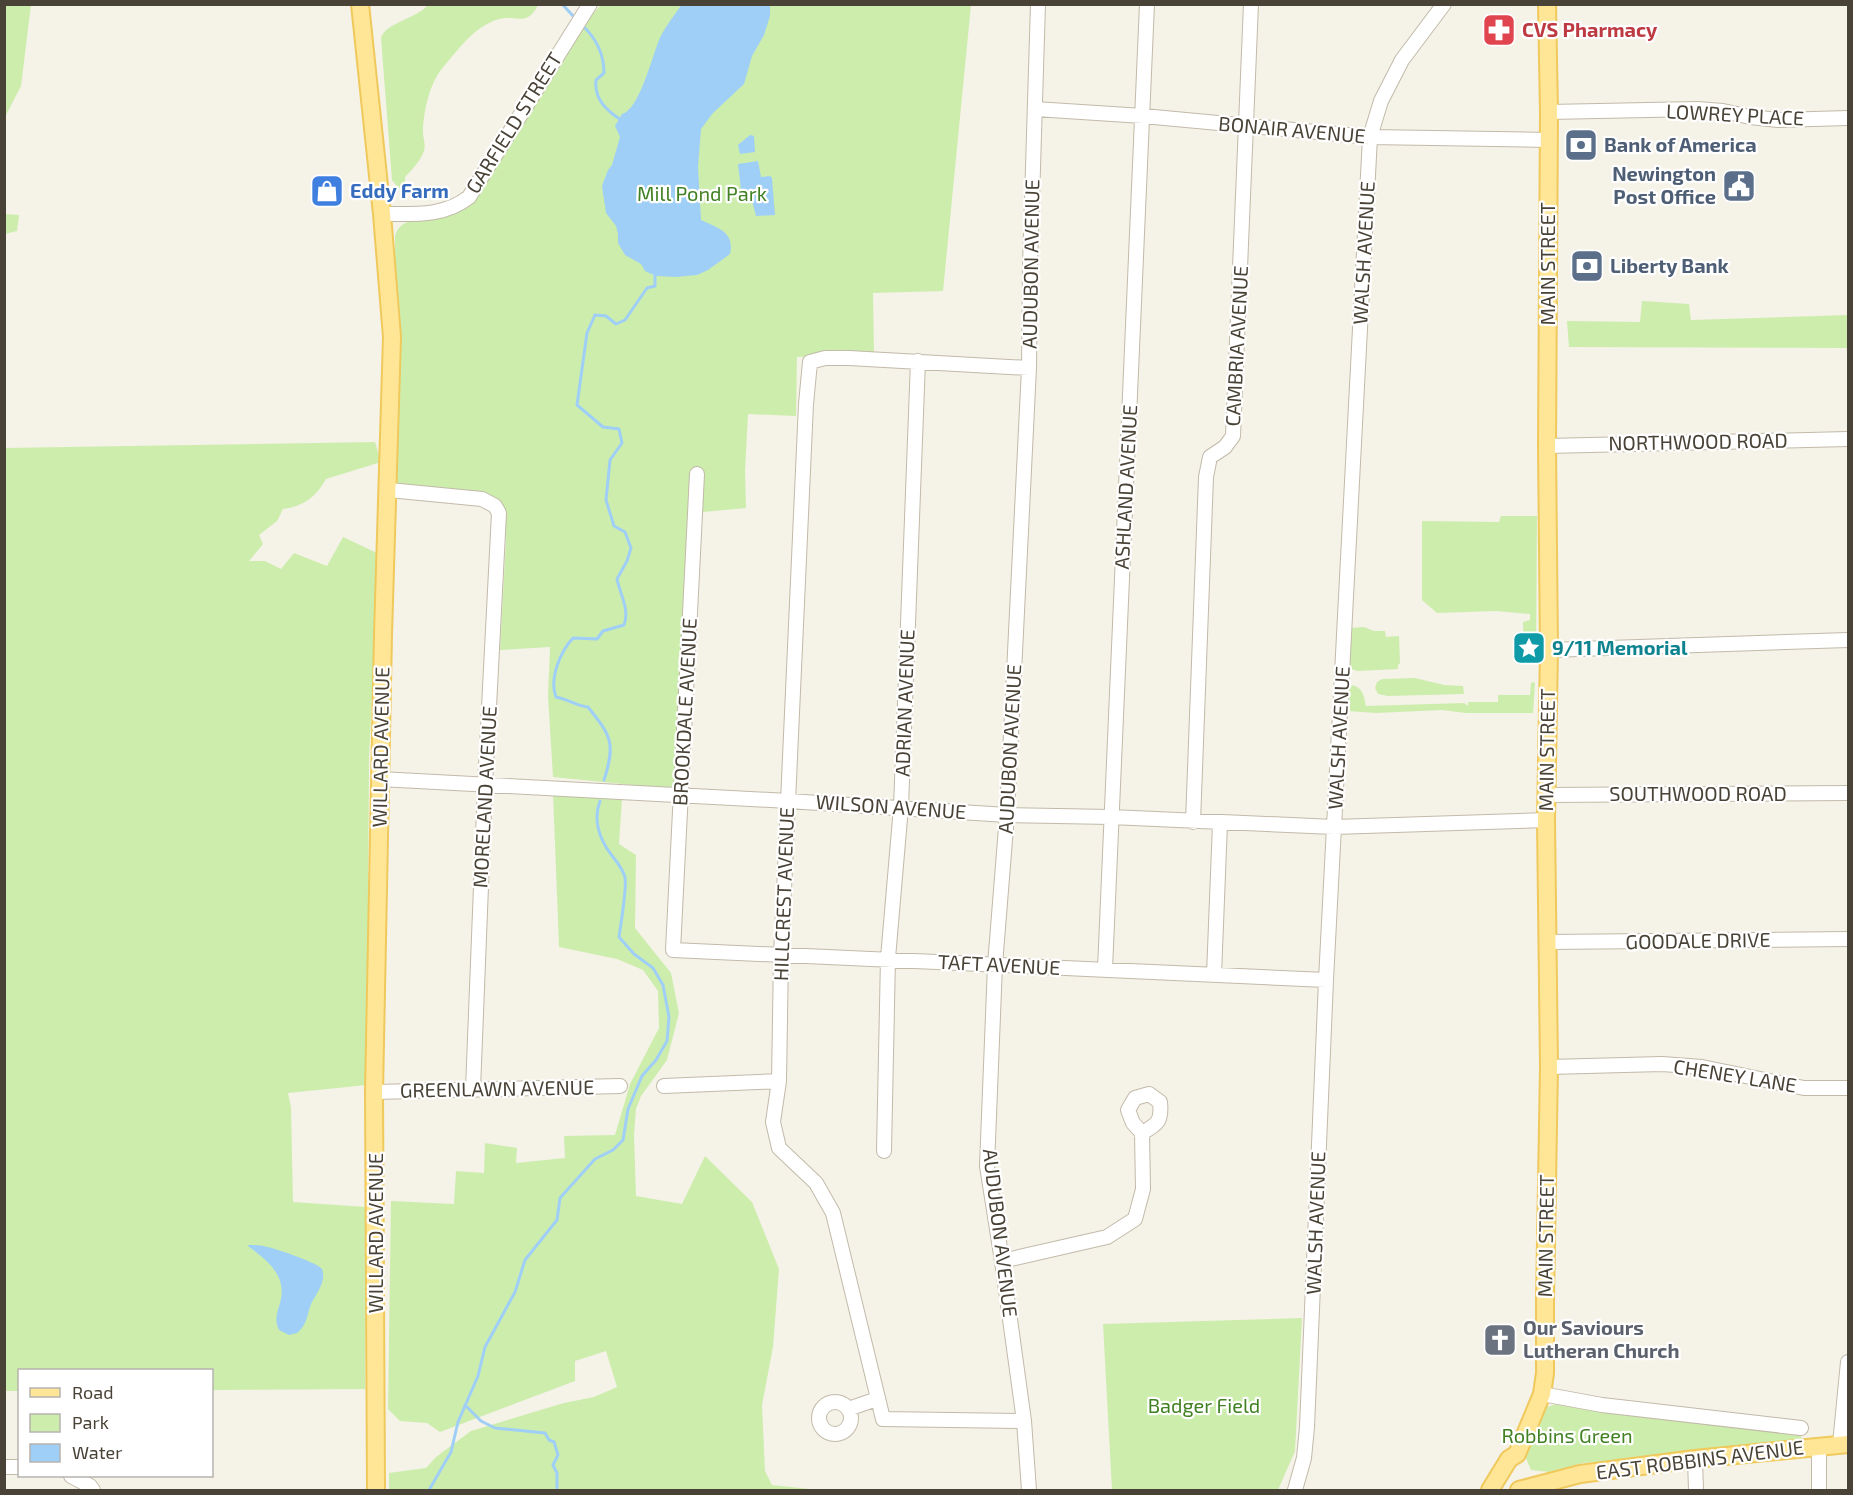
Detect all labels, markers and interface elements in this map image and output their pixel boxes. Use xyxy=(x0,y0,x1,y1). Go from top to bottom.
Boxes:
pharmacy icon: CVS Pharmacy xyxy=(1481,12,1517,48)
place label: CVS Pharmacy xyxy=(1522,17,1658,42)
street label: GARFIELD STREET xyxy=(460,47,566,197)
street label: LOWREY PLACE xyxy=(1665,98,1805,130)
street label: BONAIR AVENUE xyxy=(1218,111,1367,147)
bank icon: Bank of America xyxy=(1563,127,1599,163)
place label: Bank of America xyxy=(1604,132,1757,156)
place label: Newington Post Office xyxy=(1612,161,1716,208)
public building icon: Newington Post Office xyxy=(1721,168,1757,204)
shop icon: Eddy Farm xyxy=(309,173,345,209)
place label: Eddy Farm xyxy=(350,178,449,203)
street label: AUDUBON AVENUE xyxy=(1017,179,1043,349)
park label: Mill Pond Park xyxy=(637,181,767,205)
street label: WALSH AVENUE xyxy=(1347,181,1379,325)
street label: MAIN STREET xyxy=(1535,202,1559,326)
bank icon: Liberty Bank xyxy=(1569,248,1605,284)
place label: Liberty Bank xyxy=(1610,253,1730,278)
street label: CAMBRIA AVENUE xyxy=(1220,265,1252,427)
street label: ASHLAND AVENUE xyxy=(1109,404,1141,570)
street label: NORTHWOOD ROAD xyxy=(1608,427,1788,455)
street label: BROOKDALE AVENUE xyxy=(667,617,701,807)
street label: ADRIAN AVENUE xyxy=(889,629,919,777)
place icon: 9/11 Memorial xyxy=(1511,630,1547,666)
place label: 9/11 Memorial xyxy=(1552,635,1688,659)
street label: AUDUBON AVENUE xyxy=(993,663,1025,834)
street label: WILLARD AVENUE xyxy=(367,666,393,827)
street label: WALSH AVENUE xyxy=(1322,666,1354,810)
street label: MAIN STREET xyxy=(1533,688,1559,812)
street label: MORELAND AVENUE xyxy=(467,705,501,889)
street label: SOUTHWOOD ROAD xyxy=(1609,781,1787,805)
street label: WILSON AVENUE xyxy=(815,789,967,823)
street label: HILLCREST AVENUE xyxy=(768,807,798,981)
street label: GOODALE DRIVE xyxy=(1625,927,1771,953)
street label: TAFT AVENUE xyxy=(937,949,1061,979)
street label: CHENEY LANE xyxy=(1672,1053,1799,1097)
street label: GREENLAWN AVENUE xyxy=(400,1074,594,1102)
street label: AUDUBON AVENUE xyxy=(979,1147,1023,1319)
street label: WALSH AVENUE xyxy=(1301,1151,1329,1295)
street label: WILLARD AVENUE xyxy=(363,1153,387,1313)
street label: MAIN STREET xyxy=(1532,1174,1558,1298)
place label: Our Saviours Lutheran Church xyxy=(1523,1315,1680,1362)
church icon: Our Saviours Lutheran Church xyxy=(1482,1322,1518,1358)
legend xyxy=(18,1369,213,1477)
text: Road xyxy=(72,1381,113,1403)
park label: Badger Field xyxy=(1148,1393,1260,1417)
text: Park xyxy=(72,1411,109,1433)
park label: Robbins Green xyxy=(1501,1423,1633,1447)
street label: EAST ROBBINS AVENUE xyxy=(1595,1434,1805,1484)
text: Water xyxy=(72,1441,122,1463)

